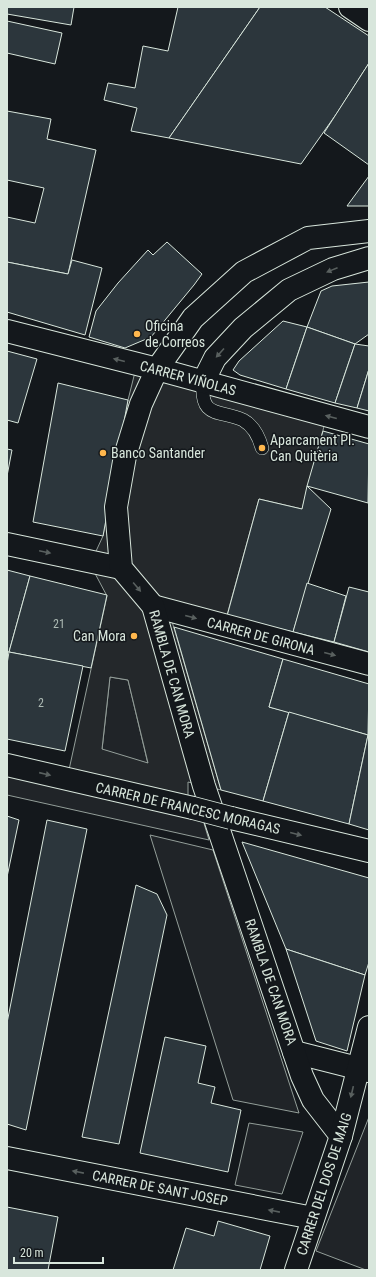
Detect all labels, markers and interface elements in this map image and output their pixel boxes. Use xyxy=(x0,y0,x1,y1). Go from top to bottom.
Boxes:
one-way arrow xyxy=(326,267,338,274)
place label: Oficina de Correos xyxy=(145,318,205,350)
marker: Oficina de Correos xyxy=(132,329,142,339)
one-way arrow xyxy=(216,347,225,358)
one-way arrow xyxy=(113,356,125,362)
street label: CARRER VIÑOLAS xyxy=(138,356,238,399)
one-way arrow xyxy=(325,414,337,420)
place label: Aparcament Pl. Can Quitèria xyxy=(270,432,355,464)
marker: Aparcament Pl. Can Quitèria xyxy=(257,443,267,453)
place label: Banco Santander xyxy=(111,445,205,461)
marker: Banco Santander xyxy=(98,448,108,458)
one-way arrow xyxy=(39,550,51,556)
one-way arrow xyxy=(133,582,142,592)
street label: RAMBLA DE CAN MORA xyxy=(146,608,198,740)
one-way arrow xyxy=(185,614,197,620)
street label: CARRER DE GIRONA xyxy=(205,614,317,658)
house number: 21 xyxy=(53,617,65,631)
place label: Can Mora xyxy=(73,628,126,644)
marker: Can Mora xyxy=(129,631,139,641)
one-way arrow xyxy=(324,651,336,657)
house number: 2 xyxy=(38,696,44,710)
one-way arrow xyxy=(39,771,51,777)
street label: CARRER DE FRANCESC MORAGAS xyxy=(94,779,282,837)
one-way arrow xyxy=(290,831,302,837)
street label: RAMBLA DE CAN MORA xyxy=(242,917,300,1047)
one-way arrow xyxy=(348,1086,354,1098)
street label: CARRER DEL DOS DE MAIG xyxy=(293,1111,355,1257)
street label: CARRER DE SANT JOSEP xyxy=(91,1167,229,1209)
one-way arrow xyxy=(72,1169,84,1175)
one-way arrow xyxy=(268,1207,280,1213)
scale bar xyxy=(14,1239,103,1265)
text: 20 m xyxy=(20,1246,44,1260)

